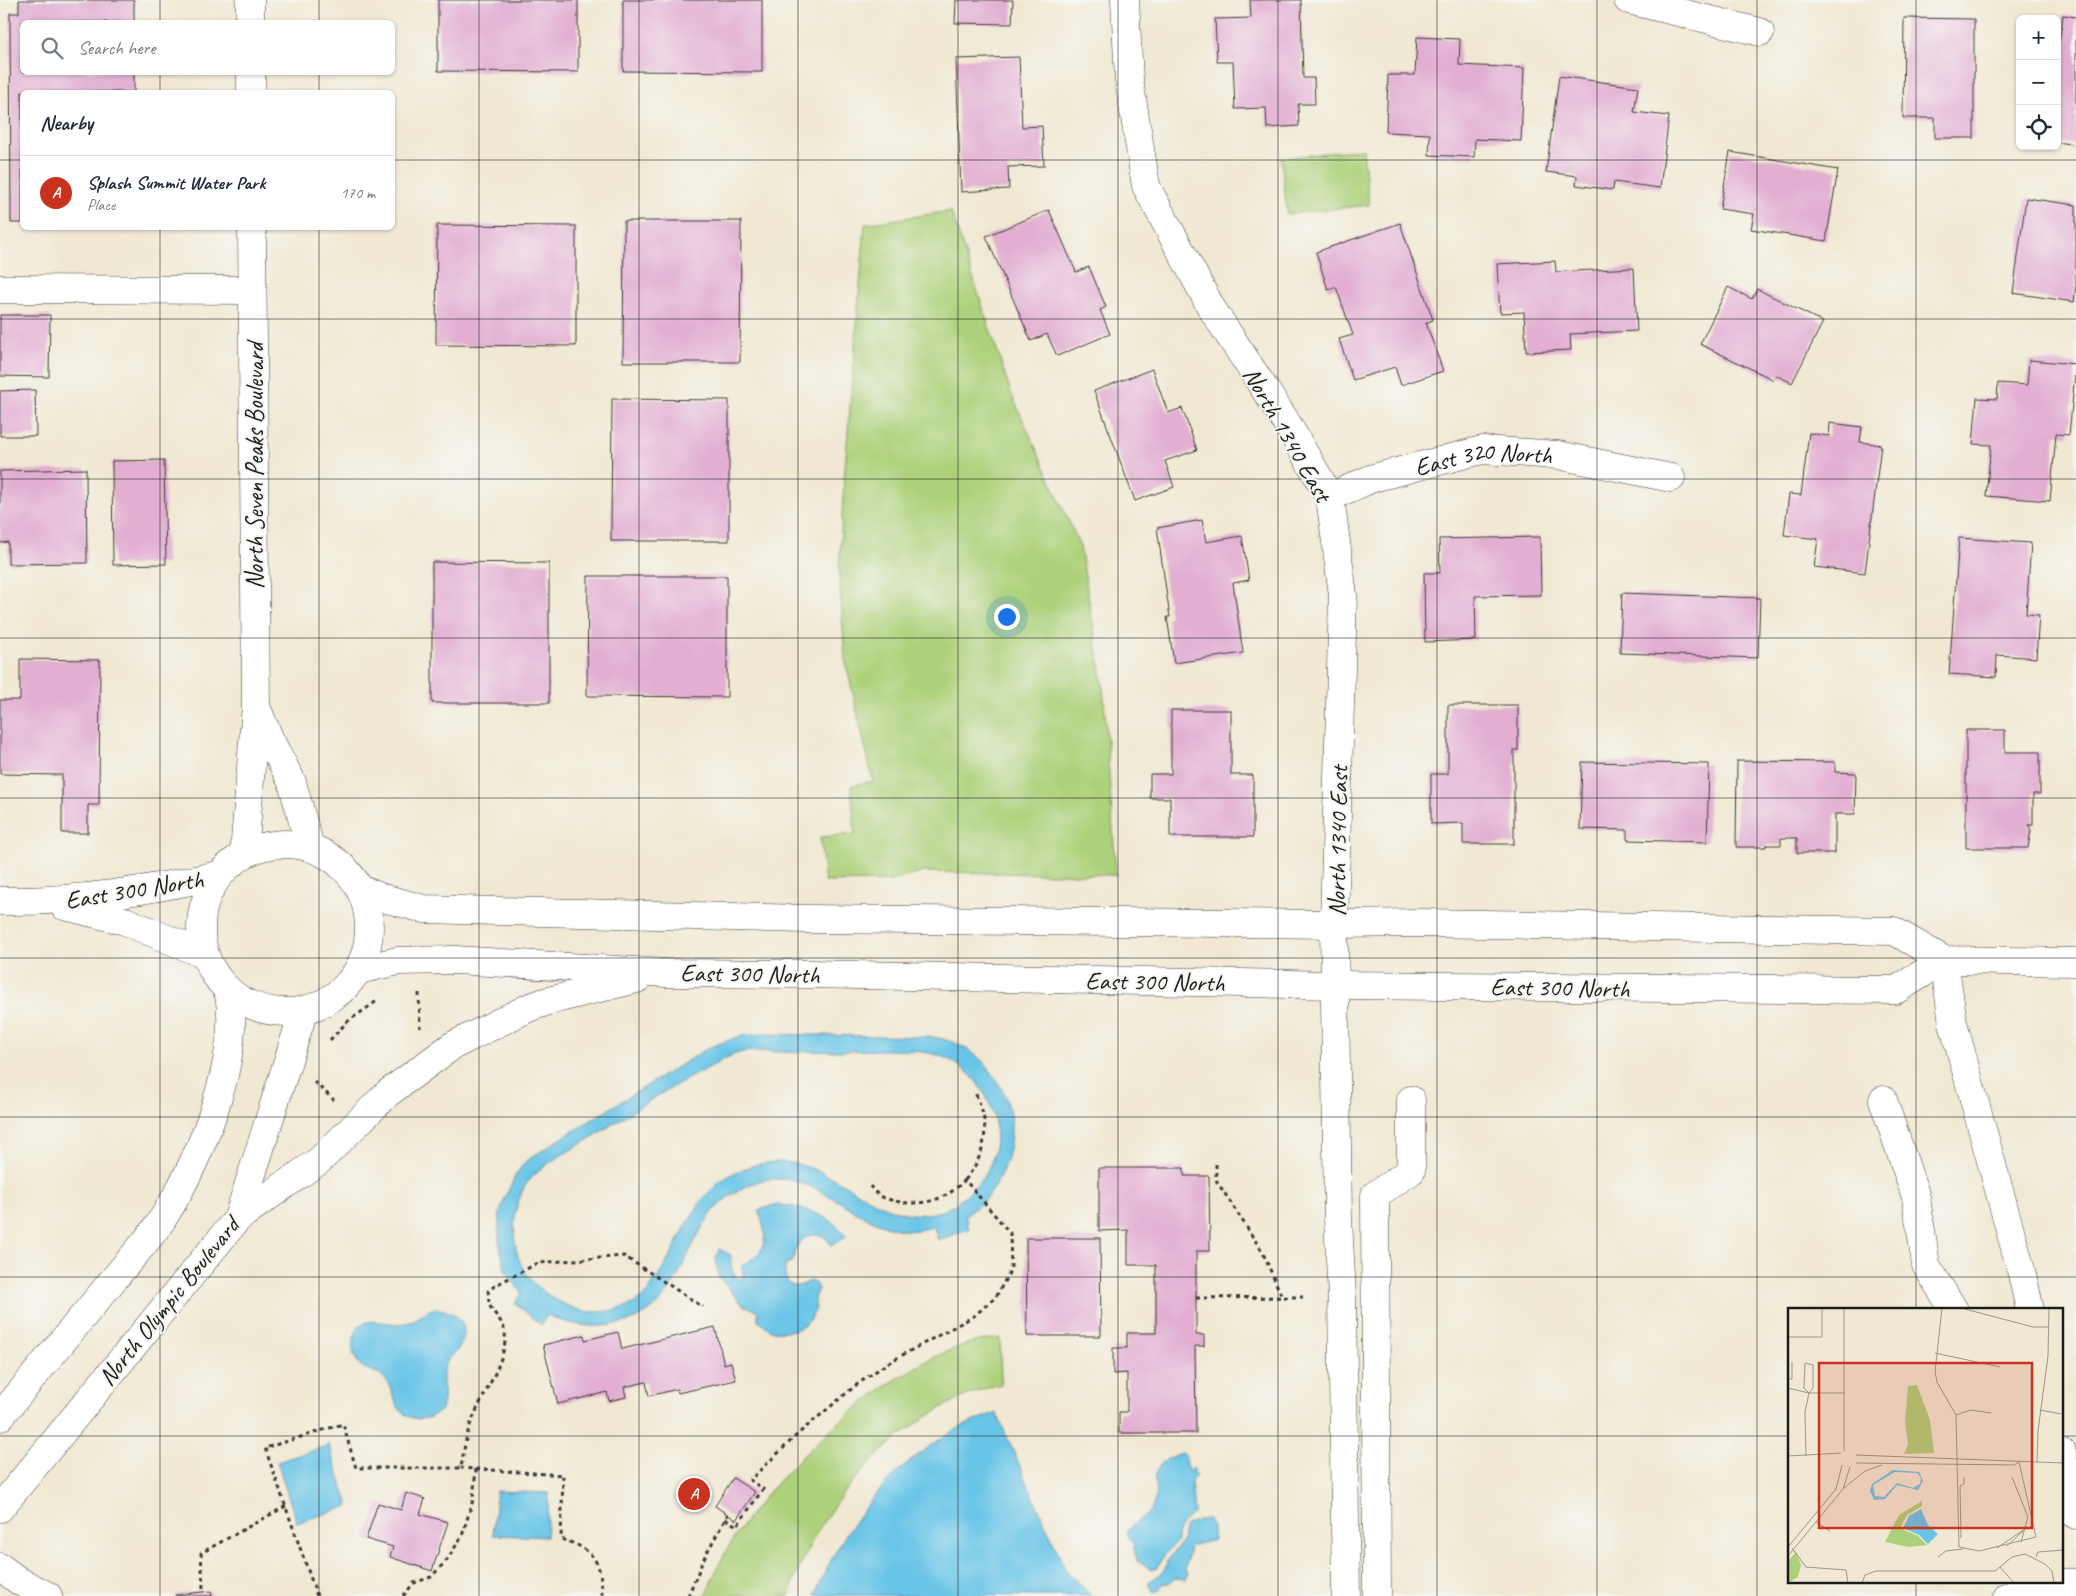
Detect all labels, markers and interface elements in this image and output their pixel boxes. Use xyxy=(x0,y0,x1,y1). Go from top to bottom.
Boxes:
map controls xyxy=(2016,15,2061,150)
button: + xyxy=(2016,15,2061,60)
search box xyxy=(20,20,395,75)
icon: search xyxy=(38,34,66,62)
text: Search here xyxy=(78,36,155,60)
button: − xyxy=(2016,60,2061,105)
button: locate xyxy=(2016,105,2061,150)
text: Nearby xyxy=(40,110,93,136)
text: Splash Summit Water Park xyxy=(87,171,265,195)
text: A xyxy=(52,183,60,203)
text: 170 m xyxy=(341,183,375,203)
text: Place xyxy=(87,195,115,215)
street label: North Seven Peaks Boulevard xyxy=(239,339,271,589)
street label: North 1340 East xyxy=(1236,361,1340,510)
street label: East 320 North xyxy=(1411,435,1554,484)
your location xyxy=(994,604,1020,630)
street label: North 1340 East xyxy=(1321,763,1355,917)
street label: East 300 North xyxy=(63,863,206,917)
street label: East 300 North xyxy=(680,957,821,991)
street label: East 300 North xyxy=(1085,965,1226,999)
street label: East 300 North xyxy=(1490,971,1631,1005)
street label: North Olympic Boulevard xyxy=(91,1208,249,1392)
inset map xyxy=(1788,1308,2064,1584)
pin: A xyxy=(678,1475,710,1513)

